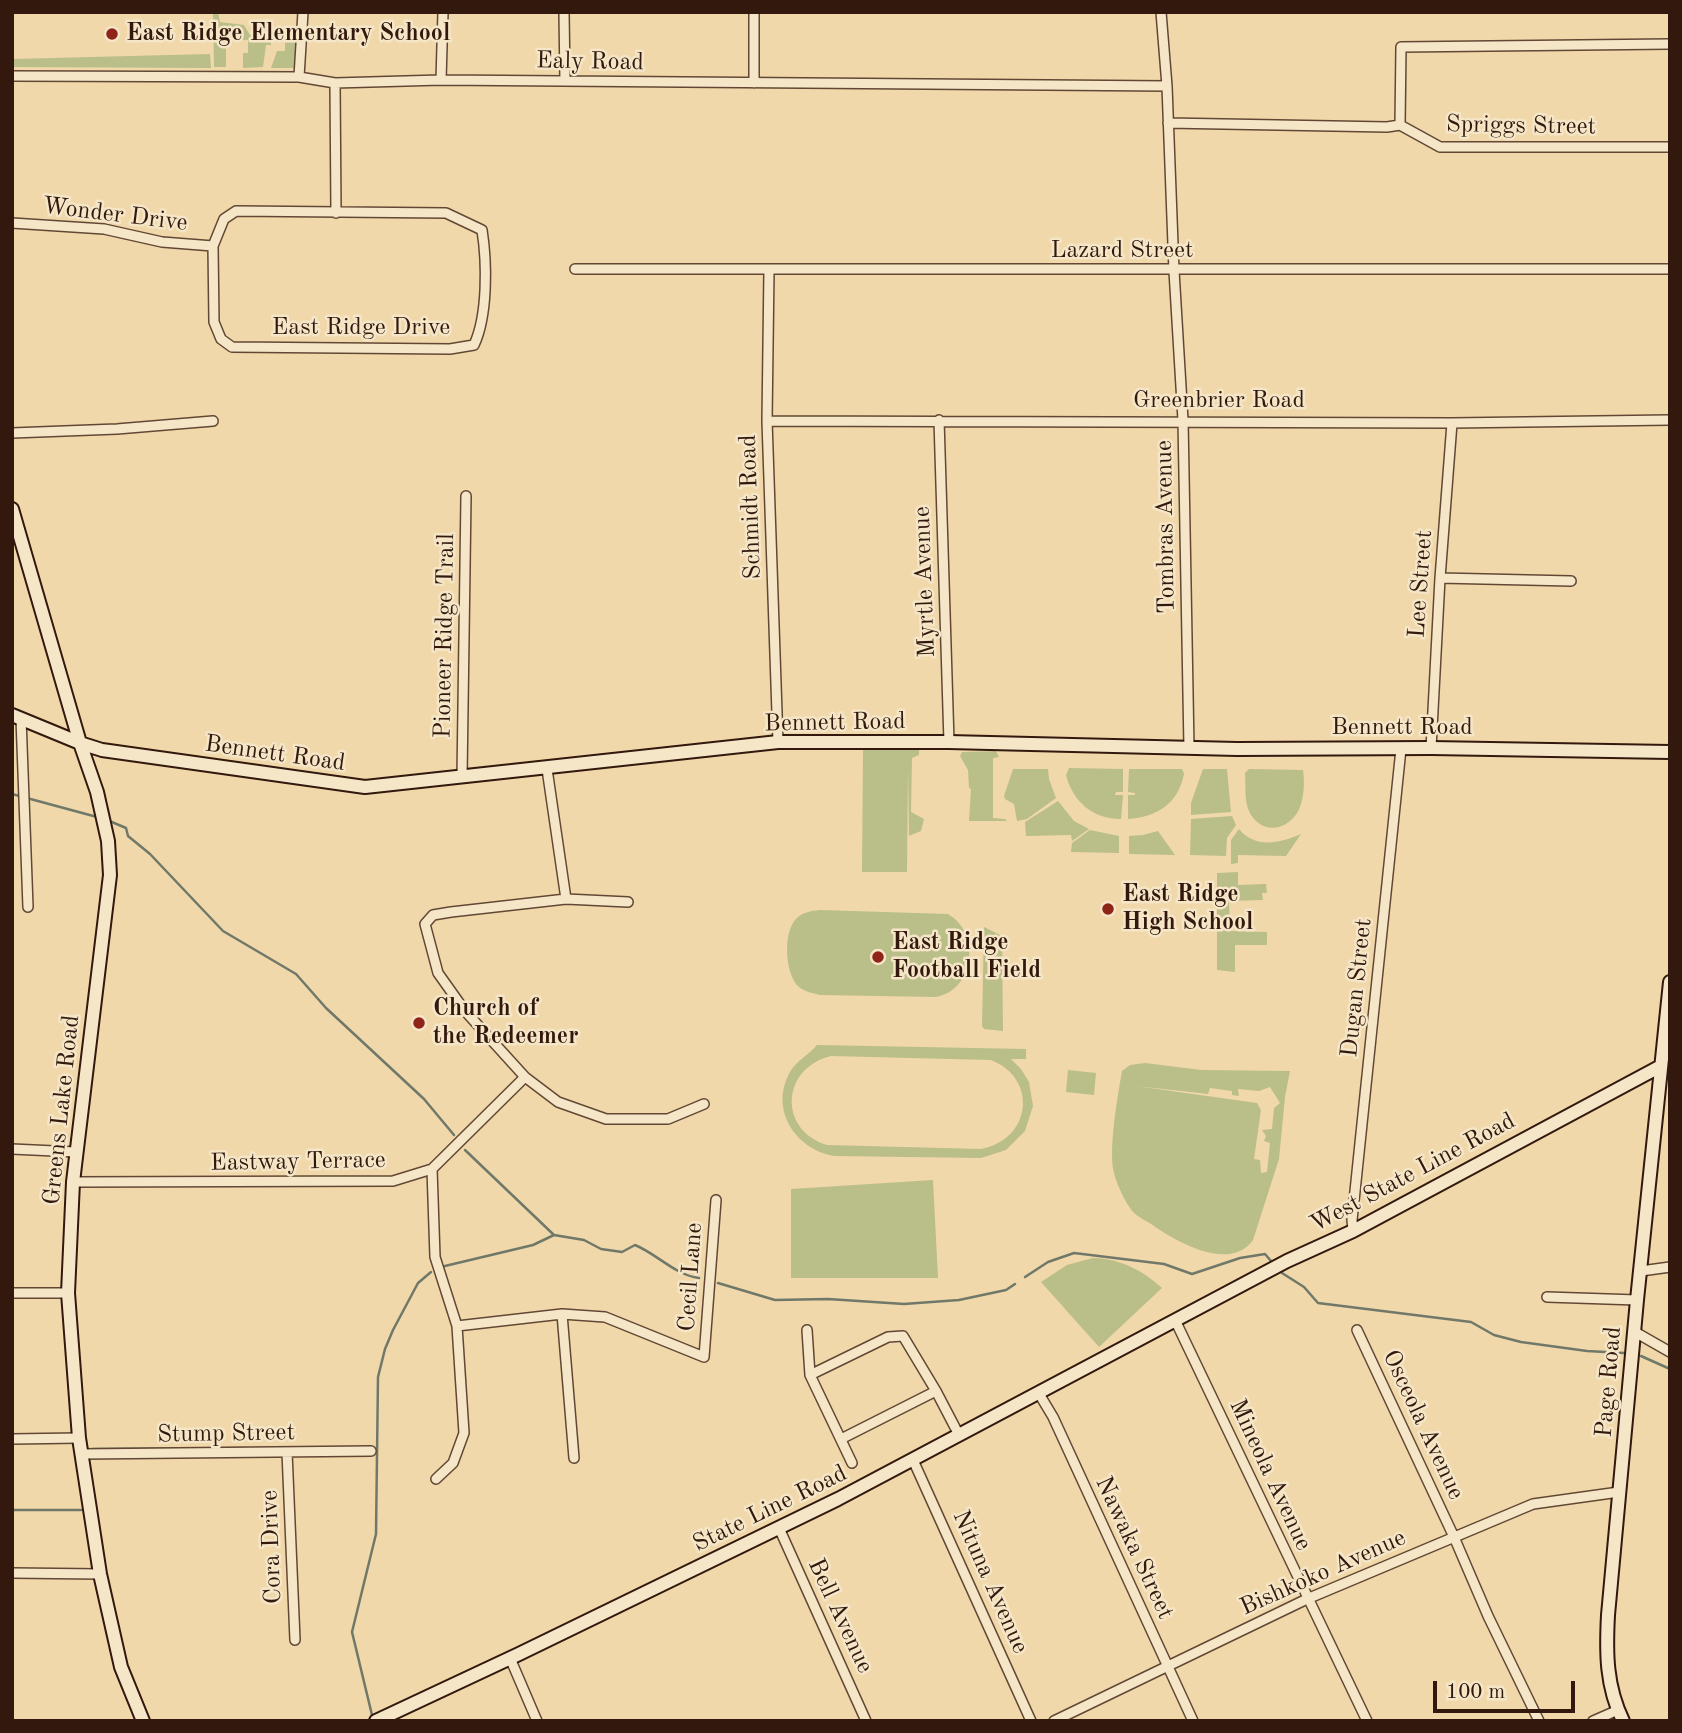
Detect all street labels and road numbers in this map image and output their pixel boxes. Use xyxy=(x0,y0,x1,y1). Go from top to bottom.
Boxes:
street label: Ealy Road xyxy=(536,47,644,77)
street label: Spriggs Street xyxy=(1446,110,1596,142)
street label: Wonder Drive xyxy=(41,192,189,238)
street label: Lazard Street xyxy=(1050,237,1194,265)
street label: East Ridge Drive xyxy=(272,314,450,342)
street label: Greenbrier Road xyxy=(1133,387,1305,415)
street label: Schmidt Road xyxy=(734,434,768,580)
street label: Tombras Avenue xyxy=(1150,440,1182,614)
street label: Myrtle Avenue xyxy=(908,506,942,658)
street label: Lee Street xyxy=(1403,529,1439,639)
street label: Pioneer Ridge Trail xyxy=(429,533,461,739)
street label: Bennett Road xyxy=(764,707,906,739)
street label: Bennett Road xyxy=(1331,714,1473,742)
street label: Bennett Road xyxy=(203,730,347,778)
street label: Dugan Street xyxy=(1335,917,1379,1059)
street label: Greens Lake Road xyxy=(38,1014,86,1206)
street label: West State Line Road xyxy=(1306,1107,1520,1239)
street label: Eastway Terrace xyxy=(210,1146,386,1178)
street label: Cecil Lane xyxy=(673,1222,709,1332)
street label: Page Road xyxy=(1590,1325,1628,1439)
street label: Osceola Avenue xyxy=(1376,1346,1470,1504)
street label: Mineola Avenue xyxy=(1222,1395,1318,1555)
street label: Stump Street xyxy=(157,1418,295,1450)
street label: State Line Road xyxy=(688,1459,852,1559)
street label: Nawaka Street xyxy=(1088,1472,1180,1624)
street label: Cora Drive xyxy=(256,1490,288,1604)
street label: Nituna Avenue xyxy=(946,1506,1034,1658)
street label: Bishkoko Avenue xyxy=(1236,1524,1410,1622)
street label: Bell Avenue xyxy=(801,1554,879,1678)

